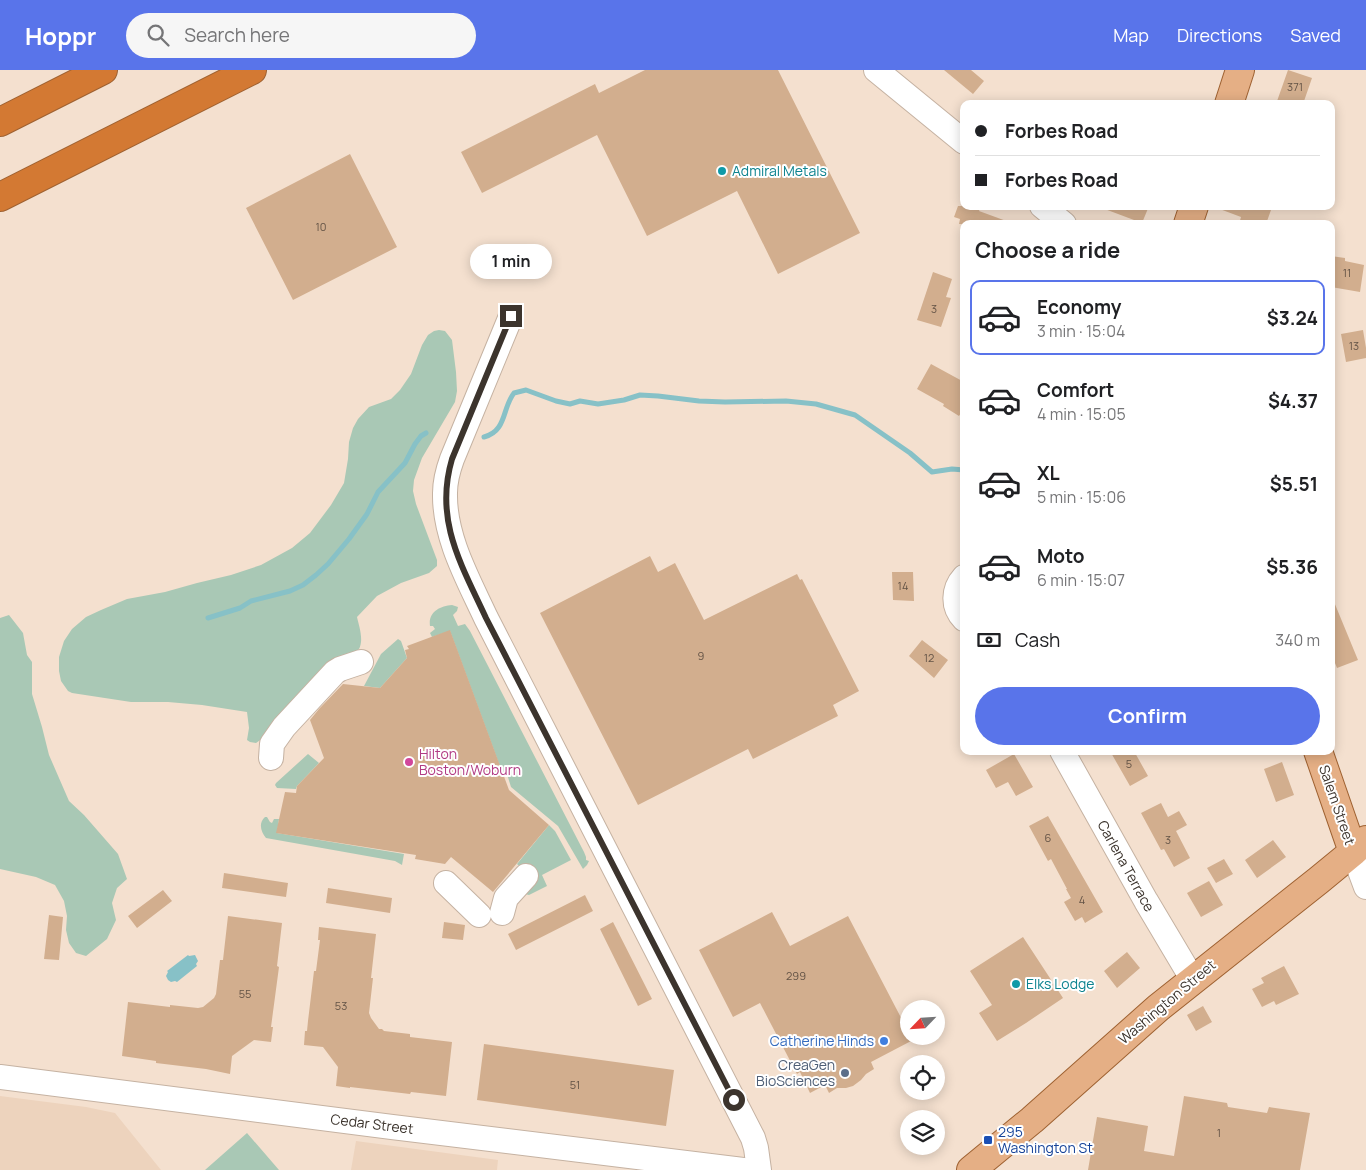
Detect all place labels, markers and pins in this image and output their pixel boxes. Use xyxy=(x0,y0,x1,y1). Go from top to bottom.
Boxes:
place label: Admiral Metals xyxy=(732,161,827,180)
marker: Admiral Metals xyxy=(716,165,728,177)
place label: Hilton Boston/Woburn xyxy=(419,744,521,779)
marker: Hilton Boston/Woburn xyxy=(403,756,415,768)
place label: Elks Lodge xyxy=(1026,974,1094,993)
marker: Elks Lodge xyxy=(1010,978,1022,990)
place label: Catherine Hinds xyxy=(770,1031,874,1050)
marker: Catherine Hinds xyxy=(878,1035,890,1047)
place label: CreaGen BioSciences xyxy=(756,1055,835,1090)
marker: CreaGen BioSciences xyxy=(839,1067,851,1079)
place label: 295 Washington St xyxy=(998,1122,1093,1157)
marker: 295 Washington St xyxy=(982,1134,994,1146)

